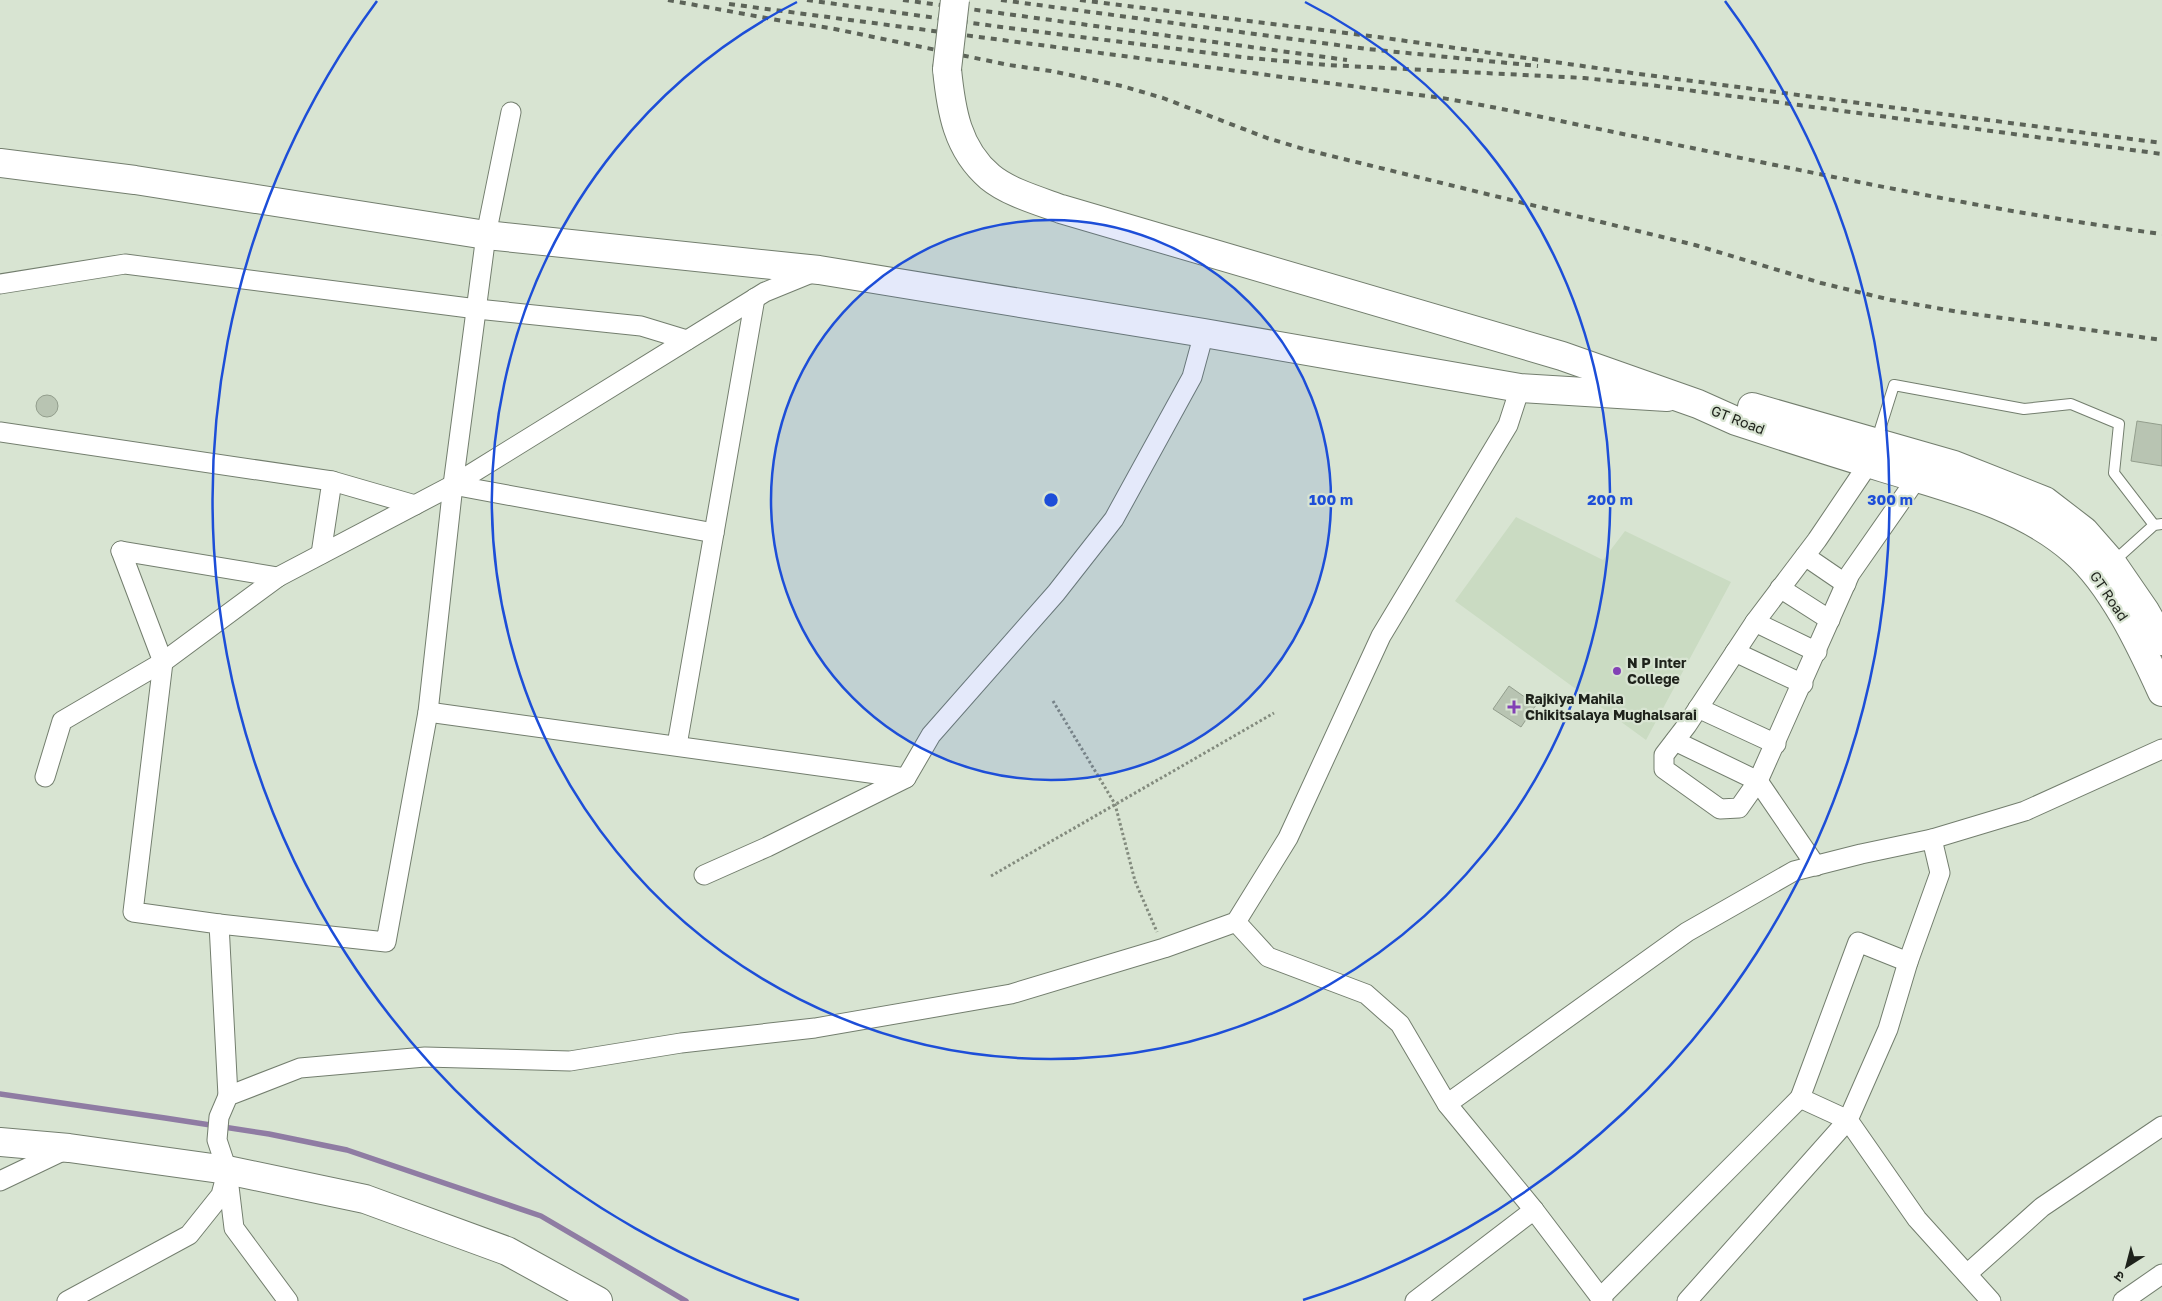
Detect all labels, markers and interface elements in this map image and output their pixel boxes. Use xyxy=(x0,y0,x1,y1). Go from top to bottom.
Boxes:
street label: GT Road xyxy=(1709,402,1767,438)
text: 100 m xyxy=(1309,490,1353,508)
text: 200 m xyxy=(1587,490,1633,508)
text: 300 m xyxy=(1867,490,1913,508)
centre of rings xyxy=(1042,491,1060,509)
street label: GT Road xyxy=(2087,568,2132,624)
place label: N P Inter College xyxy=(1627,654,1687,687)
marker: N P Inter College xyxy=(1611,665,1623,677)
place label: Rajkiya Mahila Chikitsalaya Mughalsarai xyxy=(1525,690,1697,723)
marker: Rajkiya Mahila Chikitsalaya Mughalsarai xyxy=(1507,700,1521,714)
north arrow xyxy=(2102,1241,2152,1291)
text: उ xyxy=(2110,1267,2127,1286)

